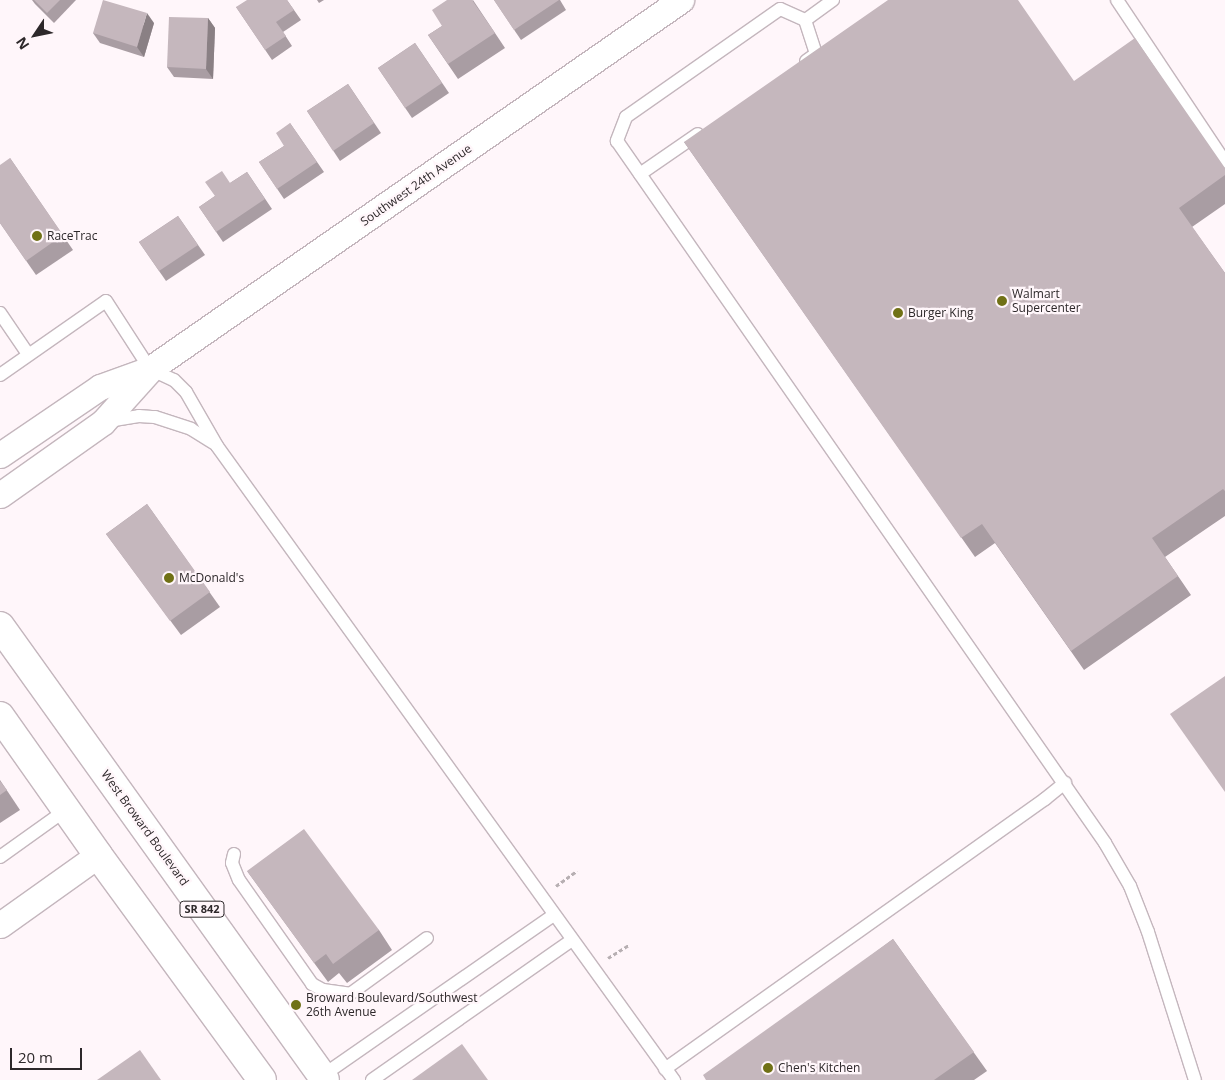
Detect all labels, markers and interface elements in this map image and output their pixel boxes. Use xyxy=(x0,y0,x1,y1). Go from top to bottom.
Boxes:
north arrow xyxy=(10,10,60,60)
text: N xyxy=(11,34,33,54)
street label: Southwest 24th Avenue xyxy=(358,141,474,229)
place label: RaceTrac xyxy=(47,229,97,243)
marker: RaceTrac xyxy=(31,230,43,242)
place label: Walmart Supercenter xyxy=(1012,287,1081,315)
marker: Walmart Supercenter xyxy=(996,295,1008,307)
place label: Burger King xyxy=(908,306,974,320)
marker: Burger King xyxy=(892,307,904,319)
place label: McDonald's xyxy=(179,571,244,585)
marker: McDonald's xyxy=(163,572,175,584)
street label: West Broward Boulevard xyxy=(98,767,192,889)
road number: SR 842 xyxy=(178,901,226,918)
place label: Broward Boulevard/Southwest 26th Avenue xyxy=(306,991,477,1019)
marker: Broward Boulevard/Southwest 26th Avenue xyxy=(290,999,302,1011)
scale bar xyxy=(12,1038,85,1070)
text: 20 m xyxy=(18,1047,53,1067)
place label: Chen's Kitchen xyxy=(778,1061,860,1075)
marker: Chen's Kitchen xyxy=(762,1062,774,1074)

